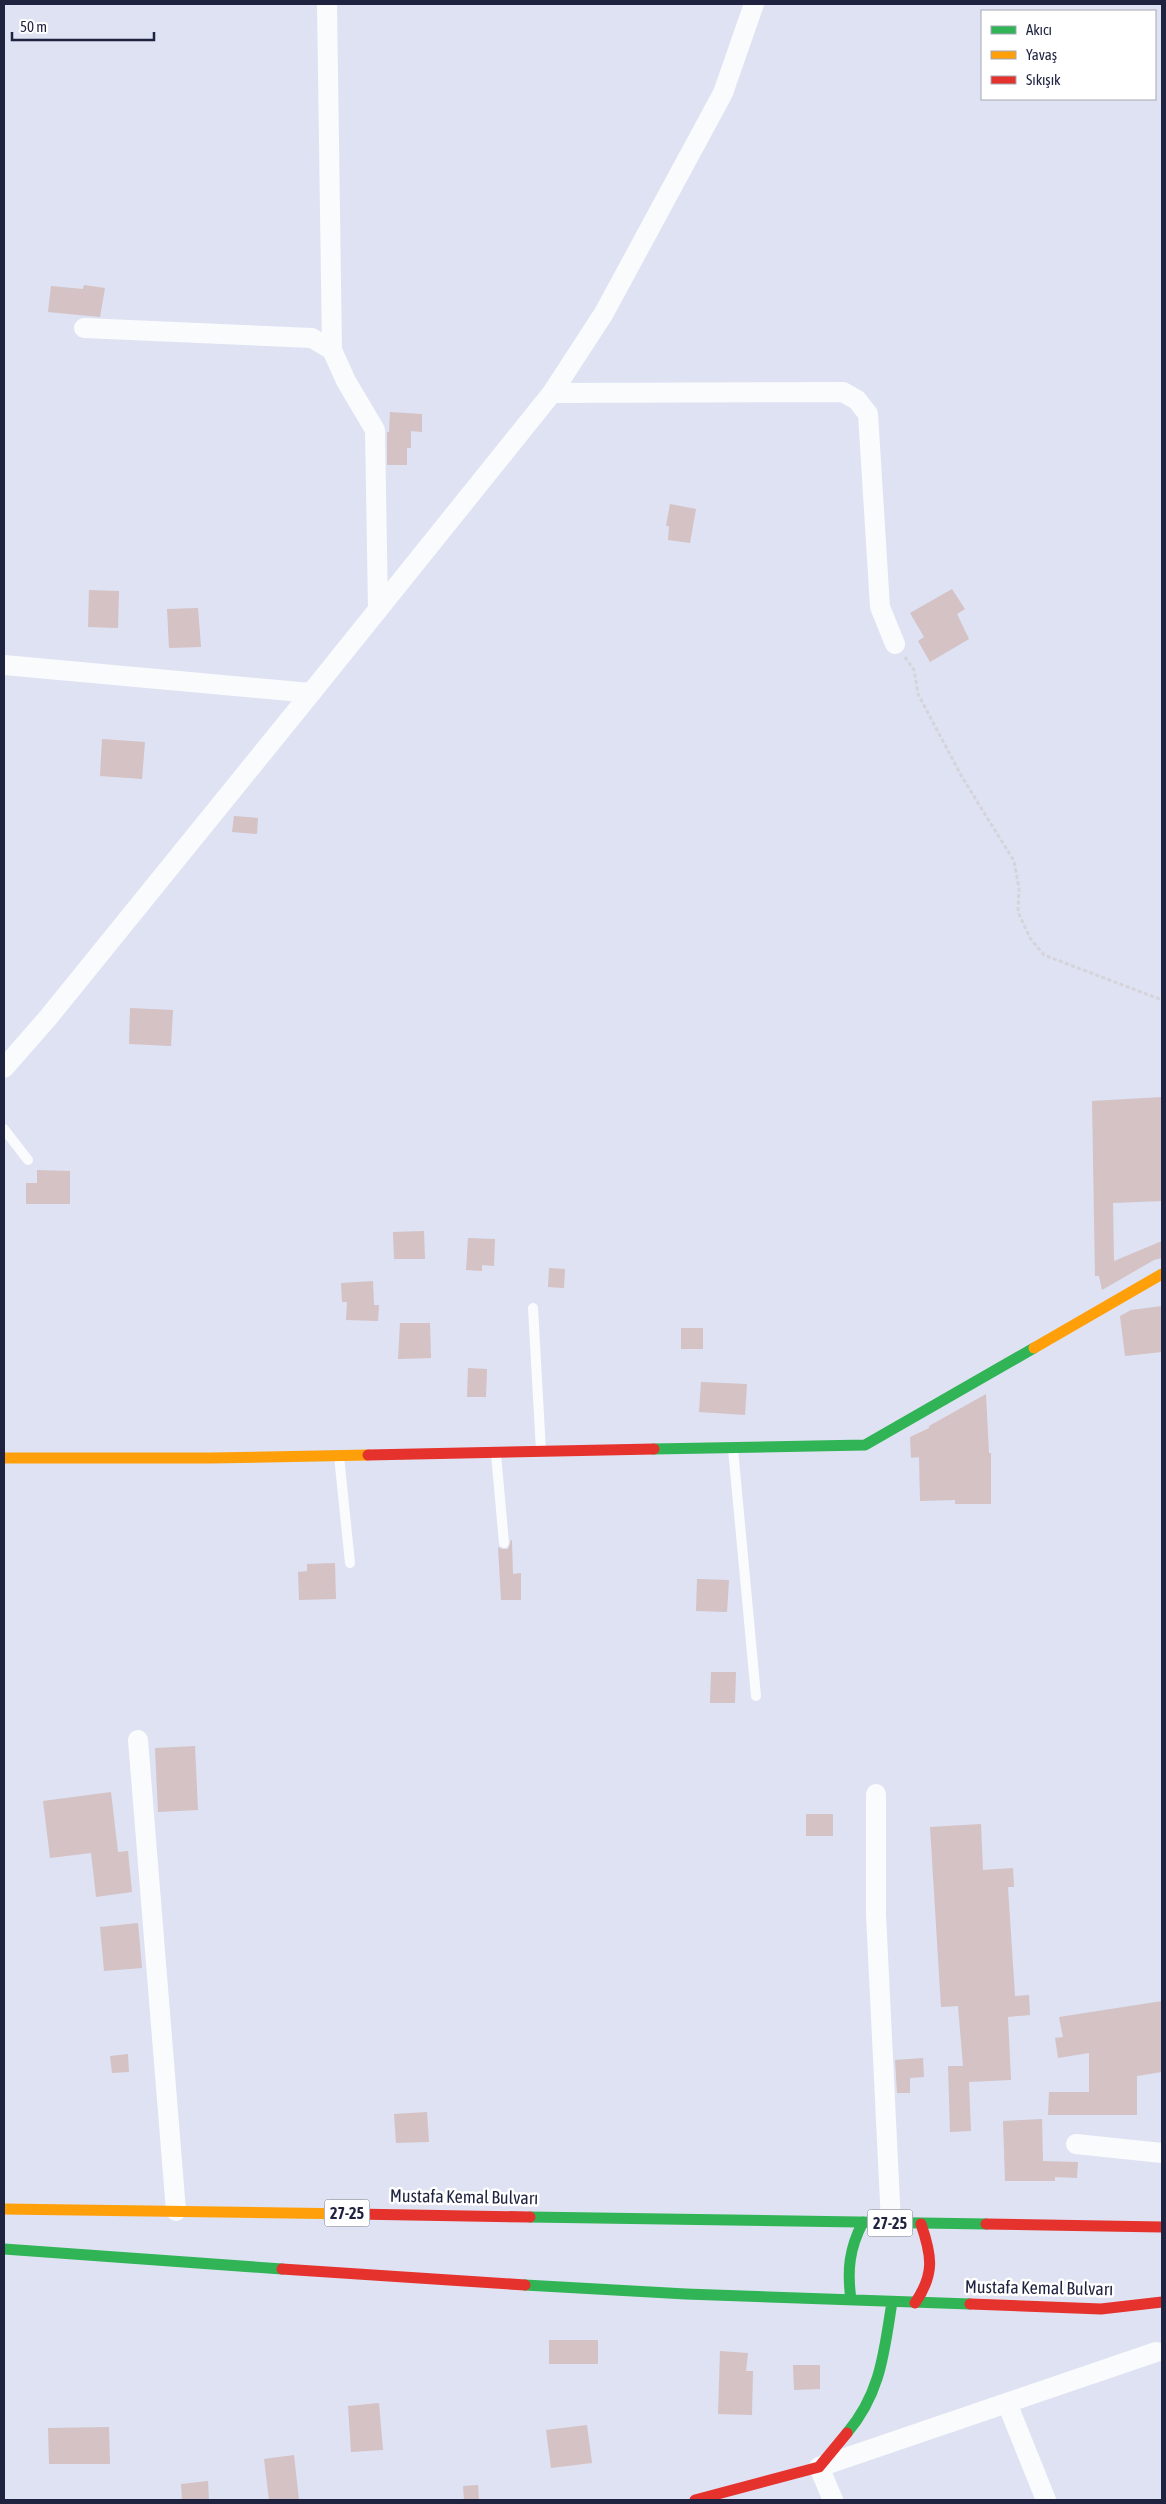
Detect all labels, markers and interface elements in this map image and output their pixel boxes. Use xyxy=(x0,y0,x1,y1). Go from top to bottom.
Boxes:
scale bar xyxy=(12,10,155,42)
legend xyxy=(981,10,1156,100)
text: 50 m xyxy=(20,18,47,35)
text: Akıcı xyxy=(1026,21,1052,38)
text: Yavaş xyxy=(1026,46,1057,63)
text: Sıkışık xyxy=(1026,71,1061,88)
street label: Mustafa Kemal Bulvarı xyxy=(390,2185,538,2208)
road number: 27-25 xyxy=(324,2200,370,2226)
road number: 27-25 xyxy=(868,2210,912,2236)
street label: Mustafa Kemal Bulvarı xyxy=(965,2276,1113,2299)

